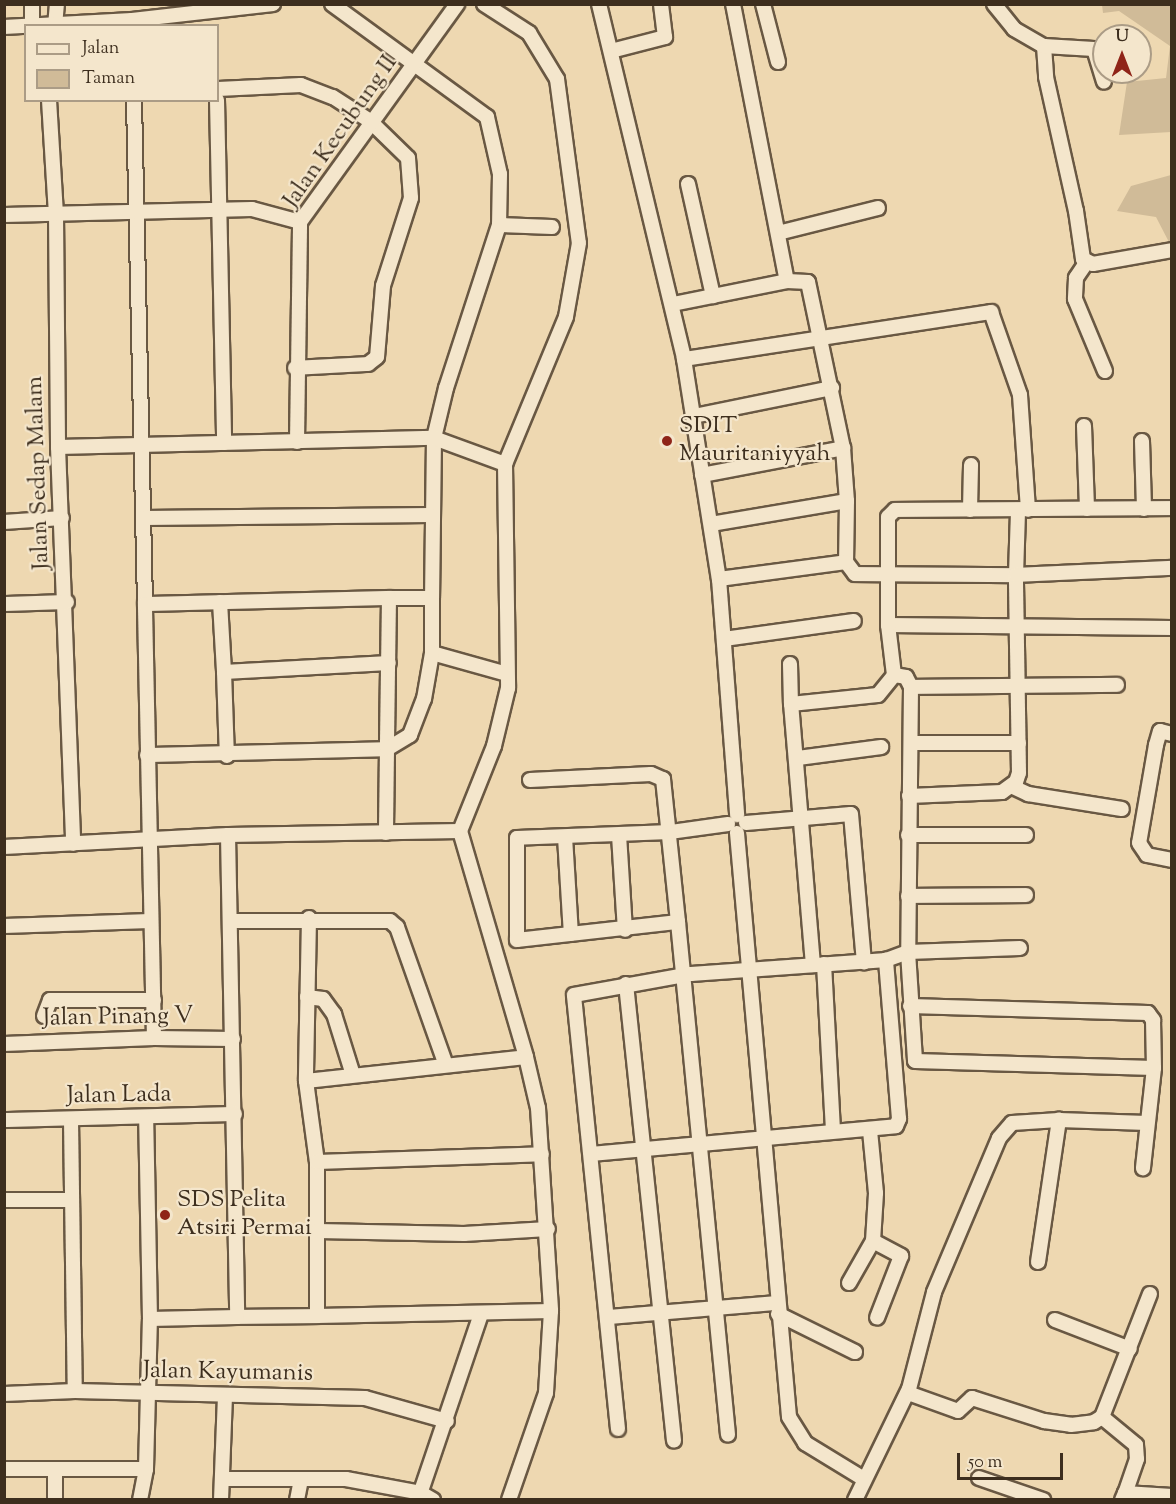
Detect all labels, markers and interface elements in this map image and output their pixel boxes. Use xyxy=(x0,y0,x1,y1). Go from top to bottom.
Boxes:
legend xyxy=(24,24,219,102)
north arrow xyxy=(1092,24,1152,84)
text: U xyxy=(1115,26,1129,49)
text: Jalan xyxy=(82,36,119,62)
street label: Jalan Kecubung II xyxy=(277,50,405,214)
text: Taman xyxy=(82,66,135,92)
street label: Jalan Sedap Malam xyxy=(21,376,57,570)
place label: SDIT Mauritaniyyah xyxy=(679,413,831,469)
marker: SDIT Mauritaniyyah xyxy=(660,434,674,448)
street label: Jalan Pinang V xyxy=(43,1002,193,1034)
street label: Jalan Lada xyxy=(66,1081,172,1111)
place label: SDS Pelita Atsiri Permai xyxy=(177,1187,312,1243)
marker: SDS Pelita Atsiri Permai xyxy=(158,1208,172,1222)
street label: Jalan Kayumanis xyxy=(143,1357,313,1389)
scale bar xyxy=(960,1441,1066,1479)
text: 50 m xyxy=(968,1450,1002,1476)

